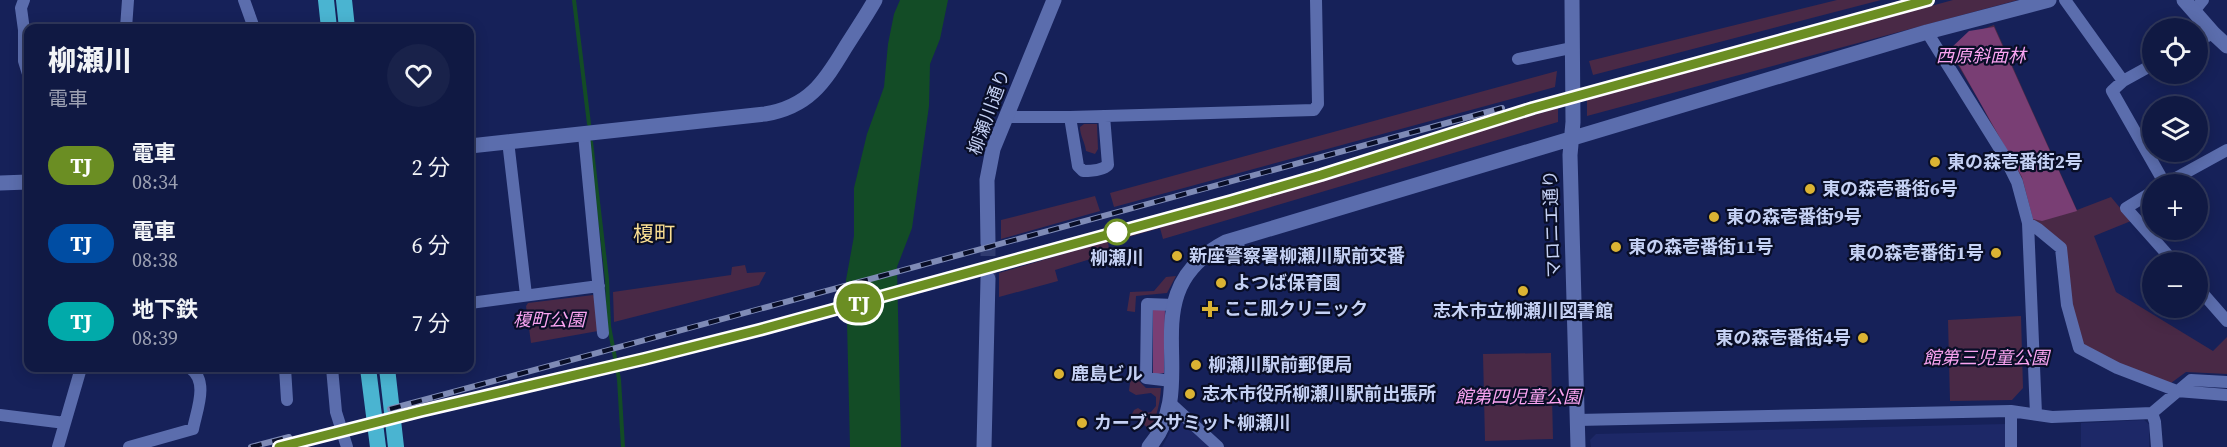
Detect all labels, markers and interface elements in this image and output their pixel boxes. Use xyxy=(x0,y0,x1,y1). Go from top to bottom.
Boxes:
map controls xyxy=(2142,18,2208,318)
button: locate xyxy=(2142,18,2208,84)
text: 柳瀬川 xyxy=(48,41,132,79)
park label: 西原斜面林 xyxy=(1936,43,2028,68)
button: heart xyxy=(387,44,450,107)
street label: 柳瀬川通り xyxy=(961,65,1016,158)
text: 電車 xyxy=(48,85,88,113)
button: layers xyxy=(2142,96,2208,162)
text: 電車 xyxy=(132,138,176,168)
place label: 東の森壱番街2号 xyxy=(1947,149,2083,174)
text: TJ xyxy=(70,151,92,180)
text: 2 分 xyxy=(412,152,450,182)
marker: 東の森壱番街2号 xyxy=(1928,155,1942,169)
text: 08:34 xyxy=(132,168,178,196)
street label: マロニエ通り xyxy=(1537,170,1566,278)
button: + xyxy=(2142,174,2208,240)
place label: 東の森壱番街6号 xyxy=(1822,176,1958,201)
marker: 東の森壱番街6号 xyxy=(1803,182,1817,196)
place label: 東の森壱番街9号 xyxy=(1726,204,1862,229)
marker: 東の森壱番街9号 xyxy=(1707,210,1721,224)
text: 電車 xyxy=(132,216,176,246)
district label: 榎町 xyxy=(633,219,675,248)
marker: 柳瀬川 xyxy=(1104,219,1130,245)
text: TJ xyxy=(70,229,92,258)
text: 6 分 xyxy=(412,230,450,260)
place label: 東の森壱番街11号 xyxy=(1628,234,1774,259)
marker: 東の森壱番街11号 xyxy=(1609,240,1623,254)
place label: 東の森壱番街1号 xyxy=(1848,240,1984,265)
place label: 新座警察署柳瀬川駅前交番 xyxy=(1189,243,1405,268)
place label: 柳瀬川 xyxy=(1090,245,1144,270)
text: 08:38 xyxy=(132,246,178,274)
marker: 東の森壱番街1号 xyxy=(1989,246,2003,260)
marker: 新座警察署柳瀬川駅前交番 xyxy=(1170,249,1184,263)
button: − xyxy=(2142,252,2208,318)
place label: よつば保育園 xyxy=(1233,270,1341,295)
marker: よつば保育園 xyxy=(1214,276,1228,290)
line badge: TJ xyxy=(832,284,886,322)
marker: 志木市立柳瀬川図書館 xyxy=(1516,284,1530,298)
text: TJ xyxy=(848,289,870,318)
text: 地下鉄 xyxy=(132,294,198,324)
place label: ここ肌クリニック xyxy=(1224,296,1368,321)
place label: 志木市立柳瀬川図書館 xyxy=(1433,298,1613,323)
marker: ここ肌クリニック xyxy=(1201,300,1219,318)
text: TJ xyxy=(70,307,92,336)
park label: 榎町公園 xyxy=(513,307,588,332)
text: 7 分 xyxy=(412,308,450,338)
text: 08:39 xyxy=(132,324,178,352)
place label: 東の森壱番街4号 xyxy=(1715,325,1851,350)
marker: 東の森壱番街4号 xyxy=(1856,331,1870,345)
park label: 館第三児童公園 xyxy=(1923,345,2052,370)
place label: 柳瀬川駅前郵便局 xyxy=(1208,352,1352,377)
marker: 柳瀬川駅前郵便局 xyxy=(1189,358,1203,372)
place label: 鹿島ビル xyxy=(1071,361,1143,386)
marker: 鹿島ビル xyxy=(1052,367,1066,381)
place label: 志木市役所柳瀬川駅前出張所 xyxy=(1202,381,1436,406)
park label: 館第四児童公園 xyxy=(1455,384,1584,409)
marker: 志木市役所柳瀬川駅前出張所 xyxy=(1183,387,1197,401)
place label: カーブスサミット柳瀬川 xyxy=(1094,410,1291,435)
marker: カーブスサミット柳瀬川 xyxy=(1075,416,1089,430)

